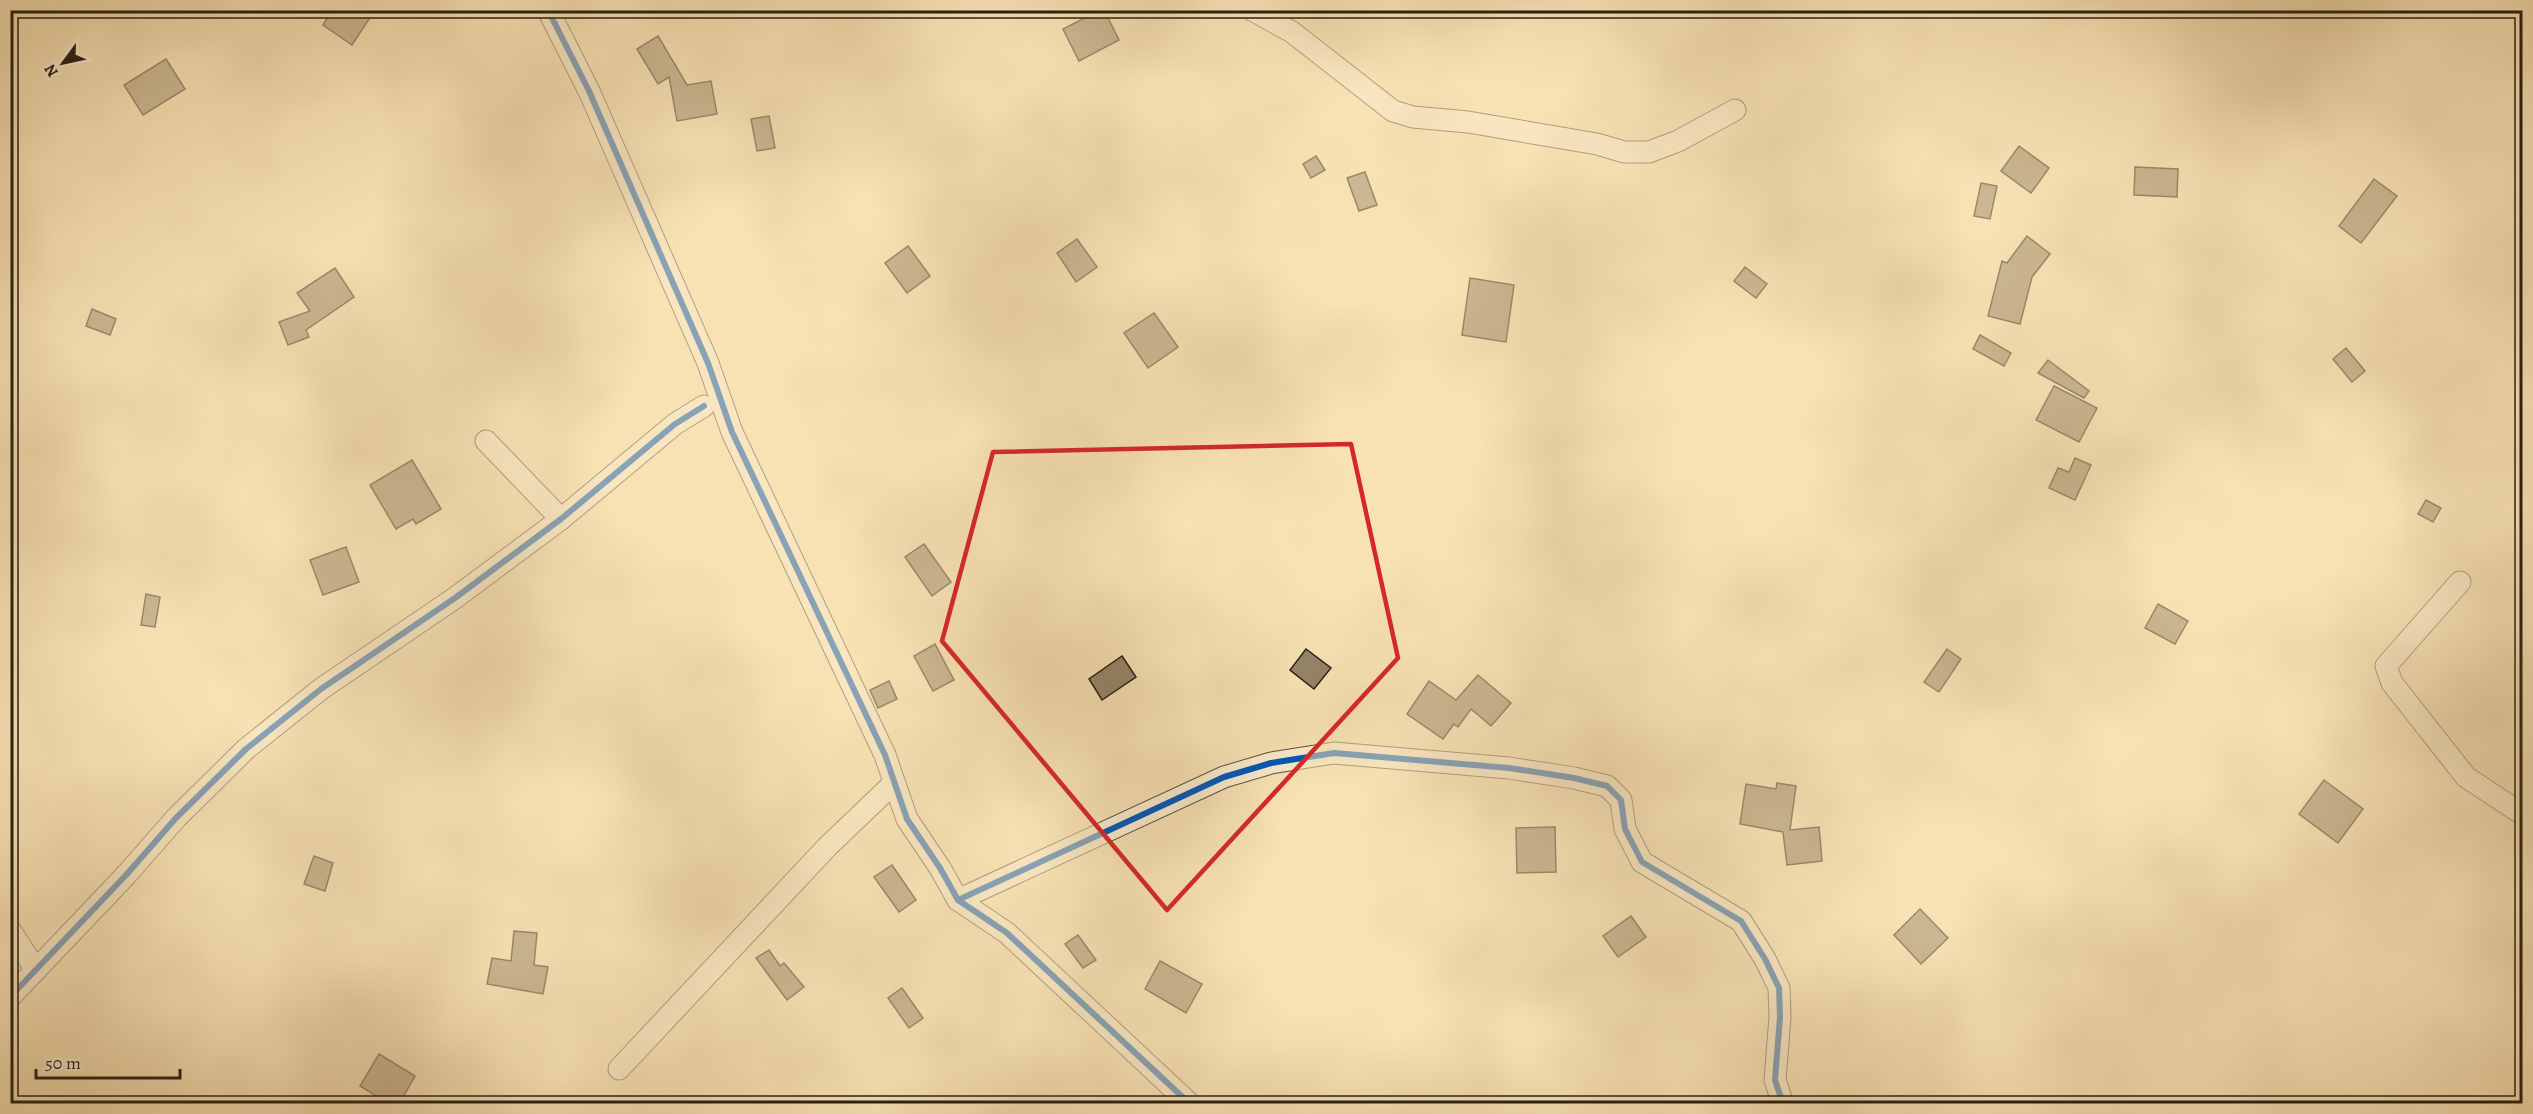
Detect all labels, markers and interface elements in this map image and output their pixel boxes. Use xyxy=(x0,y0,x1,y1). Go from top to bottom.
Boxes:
north arrow xyxy=(33,33,93,93)
text: N xyxy=(39,59,64,82)
scale bar xyxy=(36,1042,180,1080)
text: 50 m xyxy=(45,1051,81,1075)

